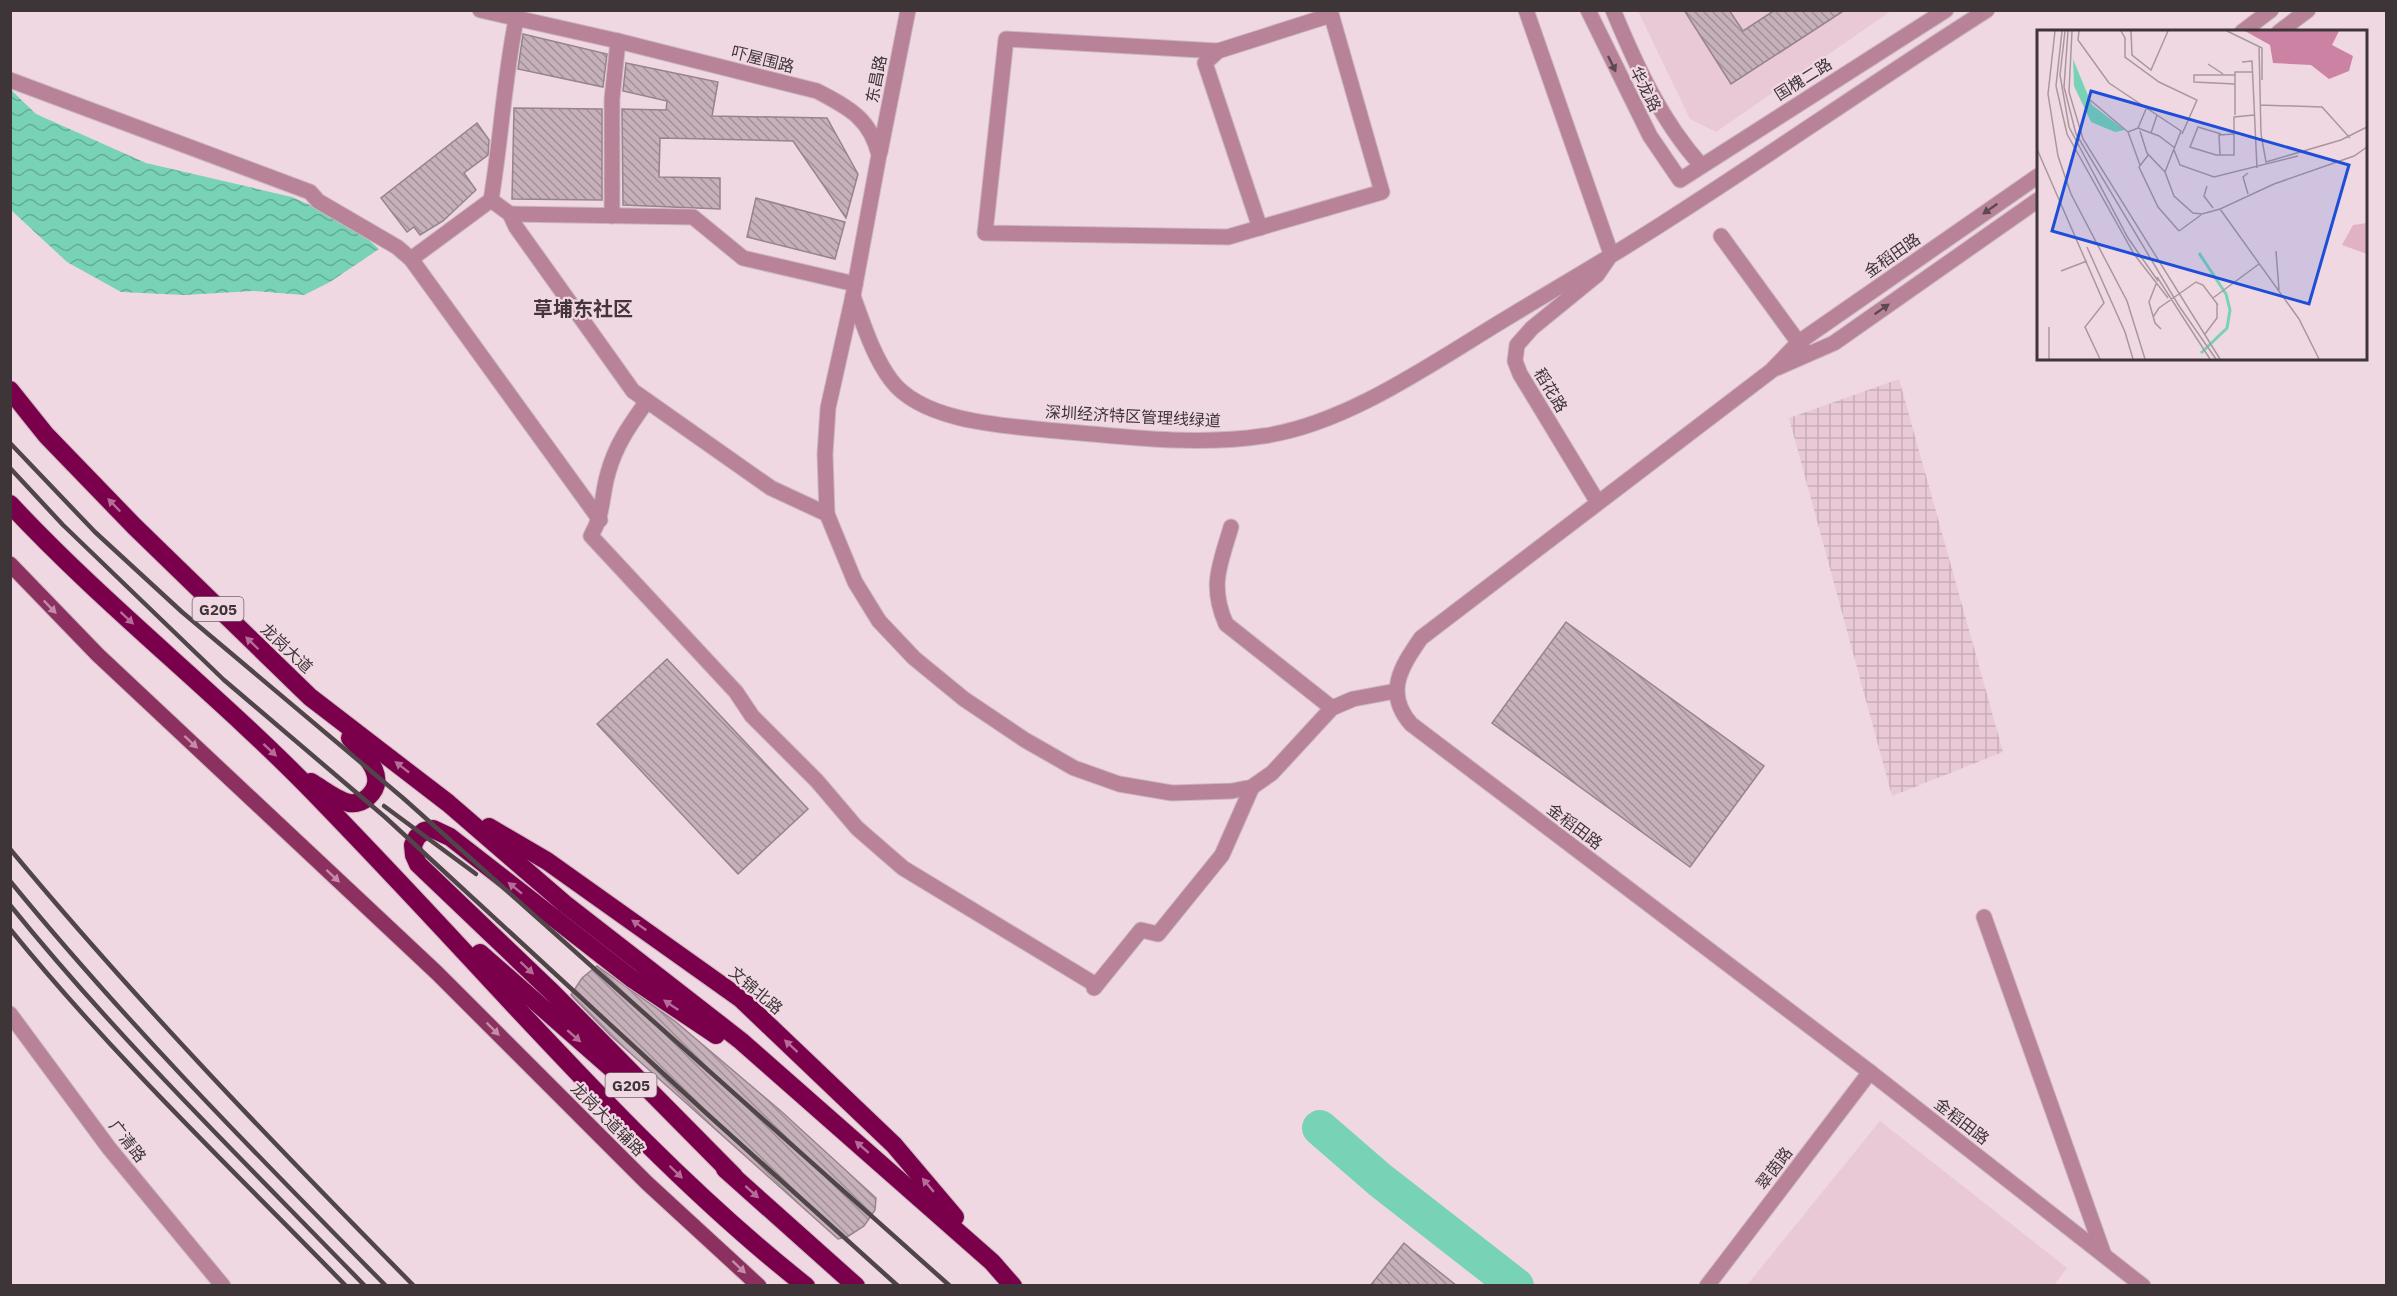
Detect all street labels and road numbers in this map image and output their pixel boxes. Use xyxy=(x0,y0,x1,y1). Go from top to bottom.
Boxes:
street label: 吓屋围路 xyxy=(730,42,796,76)
street label: 东昌路 xyxy=(862,54,890,104)
street label: 国槐二路 xyxy=(1771,54,1835,104)
street label: 华龙路 xyxy=(1626,63,1666,115)
street label: 金稻田路 xyxy=(1860,228,1924,282)
street label: 稻花路 xyxy=(1530,364,1572,416)
street label: 深圳经济特区管理线绿道 xyxy=(1045,401,1221,431)
road number: G205 xyxy=(192,597,244,621)
street label: 龙岗大道 xyxy=(257,619,317,677)
street label: 金稻田路 xyxy=(1543,799,1607,853)
street label: 文锦北路 xyxy=(725,962,787,1018)
road number: G205 xyxy=(606,1073,656,1097)
street label: 龙岗大道辅路 xyxy=(567,1078,649,1160)
street label: 金稻田路 xyxy=(1931,1093,1993,1149)
street label: 广清路 xyxy=(105,1116,151,1166)
street label: 翠茵路 xyxy=(1752,1143,1796,1193)

